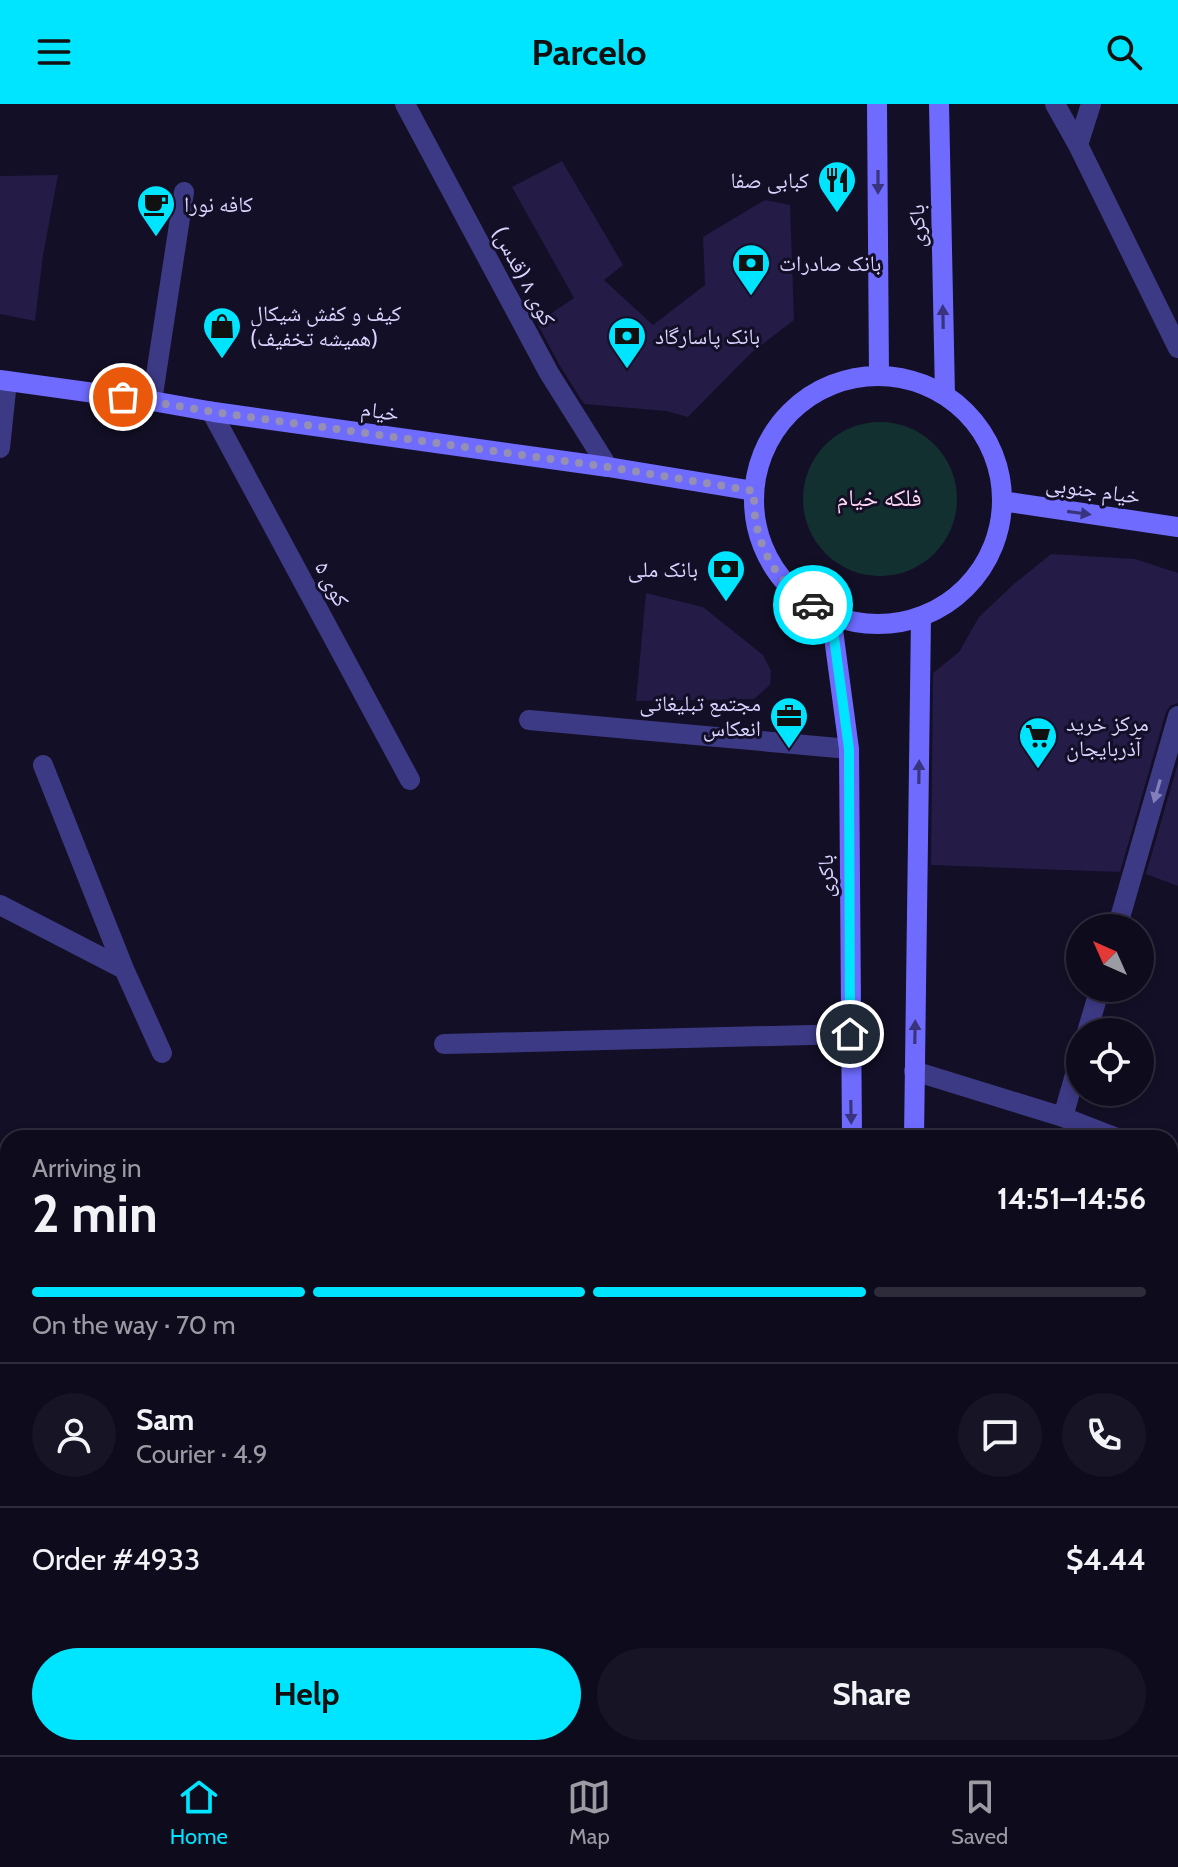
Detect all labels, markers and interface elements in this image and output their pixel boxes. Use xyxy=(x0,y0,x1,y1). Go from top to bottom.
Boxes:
icon: menu xyxy=(32,30,76,74)
text: Parcelo xyxy=(531,30,647,74)
icon: search xyxy=(1102,30,1146,74)
restaurant icon: کبابی صفا xyxy=(816,159,858,214)
place label: کبابی صفا xyxy=(730,167,809,194)
one-way arrow xyxy=(872,170,884,195)
cafe icon: کافه نورا xyxy=(135,183,177,238)
place label: کافه نورا xyxy=(184,191,253,218)
street label: باکری xyxy=(903,204,931,248)
street label: کوی ۸ (قدس) xyxy=(487,222,561,330)
bank icon: بانک صادرات xyxy=(730,242,772,297)
place label: بانک صادرات xyxy=(779,250,881,277)
place label: کیف و کفش شیکال (همیشه تخفیف) xyxy=(250,300,401,352)
one-way arrow xyxy=(937,304,949,329)
shop icon: کیف و کفش شیکال (همیشه تخفیف) xyxy=(201,305,243,360)
bank icon: بانک پاسارگاد xyxy=(606,315,648,370)
place label: بانک پاسارگاد xyxy=(655,323,760,350)
pin xyxy=(89,363,157,431)
icon: bag xyxy=(101,375,145,419)
street label: خیام xyxy=(359,395,401,428)
street label: خیام جنوبی xyxy=(1044,470,1142,511)
district label: فلکه خیام xyxy=(837,483,921,514)
one-way arrow xyxy=(1067,507,1092,520)
bank icon: بانک ملی xyxy=(705,548,747,603)
place label: بانک ملی xyxy=(628,556,698,583)
street label: کوی ۵ xyxy=(309,557,355,611)
courier xyxy=(773,565,853,645)
icon: car xyxy=(791,583,835,627)
place label: مجتمع تبلیغاتی انعکاس xyxy=(639,690,761,742)
office icon: مجتمع تبلیغاتی انعکاس xyxy=(768,695,810,750)
place label: مرکز خرید آذربایجان xyxy=(1066,710,1149,762)
supermarket icon: مرکز خرید آذربایجان xyxy=(1017,715,1059,770)
one-way arrow xyxy=(912,759,925,784)
one-way arrow xyxy=(1150,778,1162,803)
street label: باکری xyxy=(812,854,839,898)
north arrow xyxy=(1066,914,1154,1002)
map controls xyxy=(1066,914,1154,1106)
pin xyxy=(816,1000,884,1068)
icon: home xyxy=(828,1012,872,1056)
button: locate xyxy=(1066,1018,1154,1106)
one-way arrow xyxy=(909,1019,921,1044)
one-way arrow xyxy=(845,1100,857,1125)
text: Arriving in xyxy=(32,1152,142,1184)
text: 14:51–14:56 xyxy=(997,1180,1146,1217)
text: 2 min xyxy=(32,1182,158,1245)
text: On the way · 70 m xyxy=(32,1309,236,1341)
button: person xyxy=(32,1393,116,1477)
button: chat xyxy=(958,1393,1042,1477)
button: phone xyxy=(1062,1393,1146,1477)
text: Sam xyxy=(136,1401,194,1438)
text: Courier · 4.9 xyxy=(136,1438,268,1470)
text: Order #4933 xyxy=(32,1541,200,1578)
text: $4.44 xyxy=(1066,1541,1146,1578)
button: Help xyxy=(32,1648,581,1740)
button: Share xyxy=(597,1648,1146,1740)
tab: Home xyxy=(170,1775,228,1850)
tab: Map xyxy=(567,1775,611,1850)
tab: Saved xyxy=(951,1775,1008,1850)

